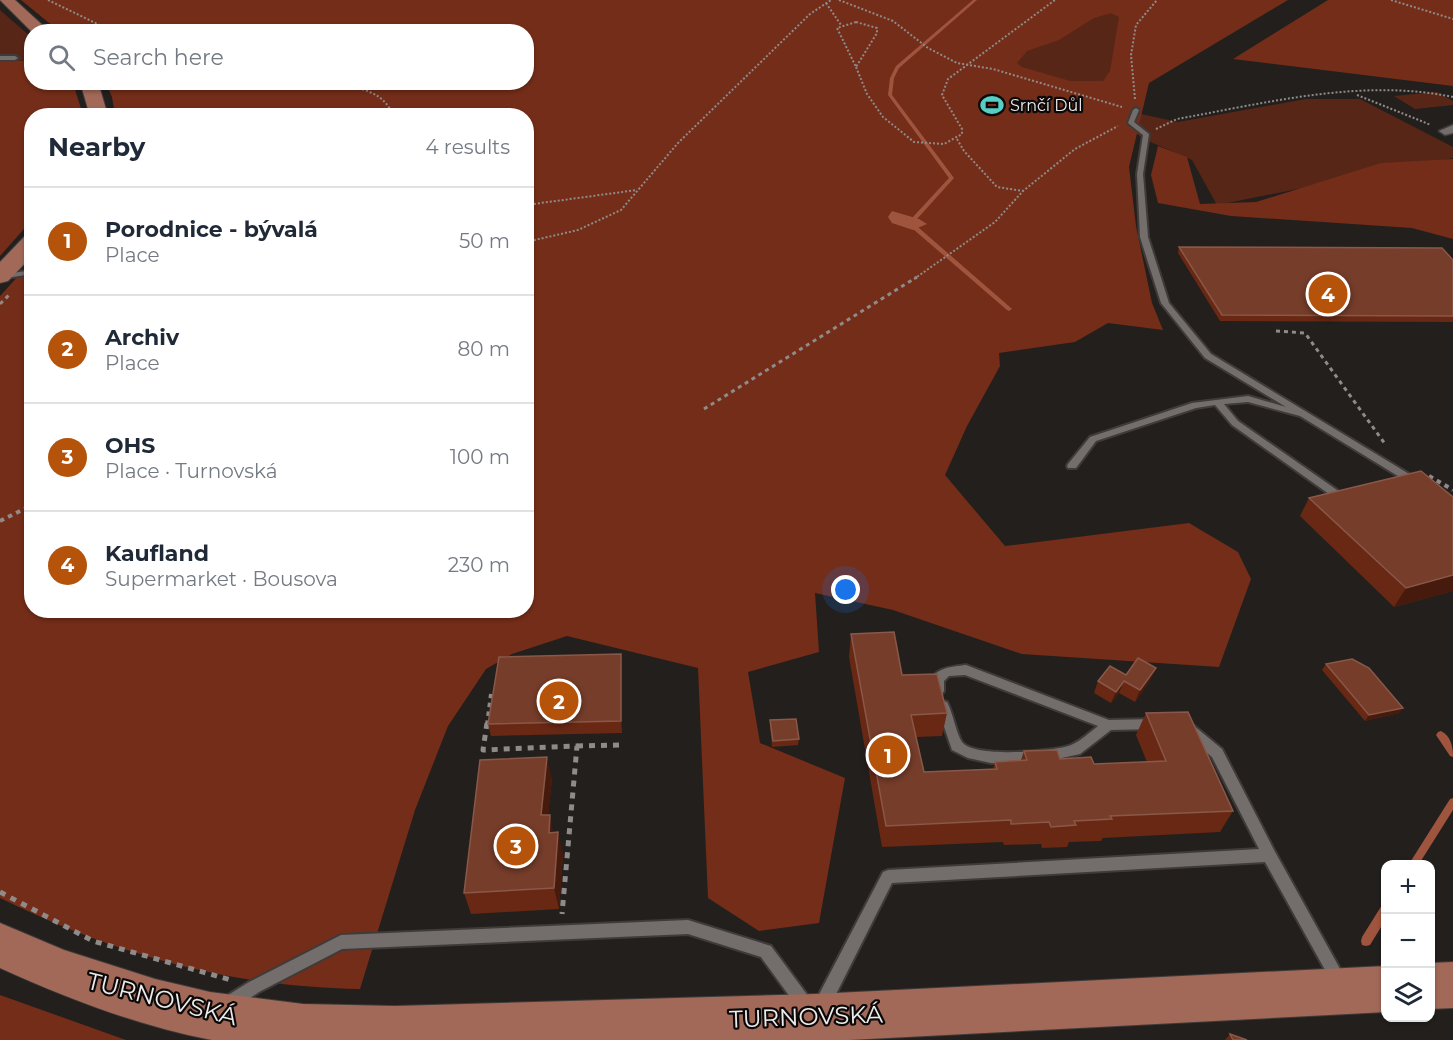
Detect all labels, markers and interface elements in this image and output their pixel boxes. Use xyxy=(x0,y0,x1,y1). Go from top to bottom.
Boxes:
search box xyxy=(24,24,534,90)
icon: search xyxy=(45,41,78,74)
text: Search here xyxy=(93,44,224,71)
sports icon: Srnčí Důl xyxy=(979,92,1005,118)
place label: Srnčí Důl xyxy=(1010,96,1083,115)
text: Nearby xyxy=(48,131,145,163)
text: 4 results xyxy=(425,135,510,159)
text: Porodnice - bývalá xyxy=(105,216,318,243)
text: 1 xyxy=(64,229,71,253)
text: 50 m xyxy=(459,229,510,253)
text: Place xyxy=(105,243,160,267)
pin: 4 xyxy=(1308,272,1348,316)
text: Archiv xyxy=(105,324,179,351)
text: 2 xyxy=(62,337,73,361)
text: 80 m xyxy=(458,337,510,361)
text: Place xyxy=(105,351,160,375)
text: OHS xyxy=(105,432,155,459)
text: 3 xyxy=(62,445,73,469)
text: 100 m xyxy=(450,445,510,469)
text: Place · Turnovská xyxy=(105,459,278,483)
text: Kaufland xyxy=(105,540,209,567)
text: 4 xyxy=(61,553,74,577)
text: 230 m xyxy=(448,553,510,577)
text: Supermarket · Bousova xyxy=(105,567,338,591)
your location xyxy=(831,575,860,604)
pin: 2 xyxy=(540,678,578,724)
pin: 1 xyxy=(868,732,908,777)
pin: 3 xyxy=(496,824,536,868)
map controls xyxy=(1381,860,1435,1022)
button: + xyxy=(1381,860,1435,914)
button: − xyxy=(1381,914,1435,968)
street label: TURNOVSKÁ xyxy=(84,966,241,1031)
button: layers xyxy=(1381,968,1435,1022)
street label: TURNOVSKÁ xyxy=(729,999,884,1034)

